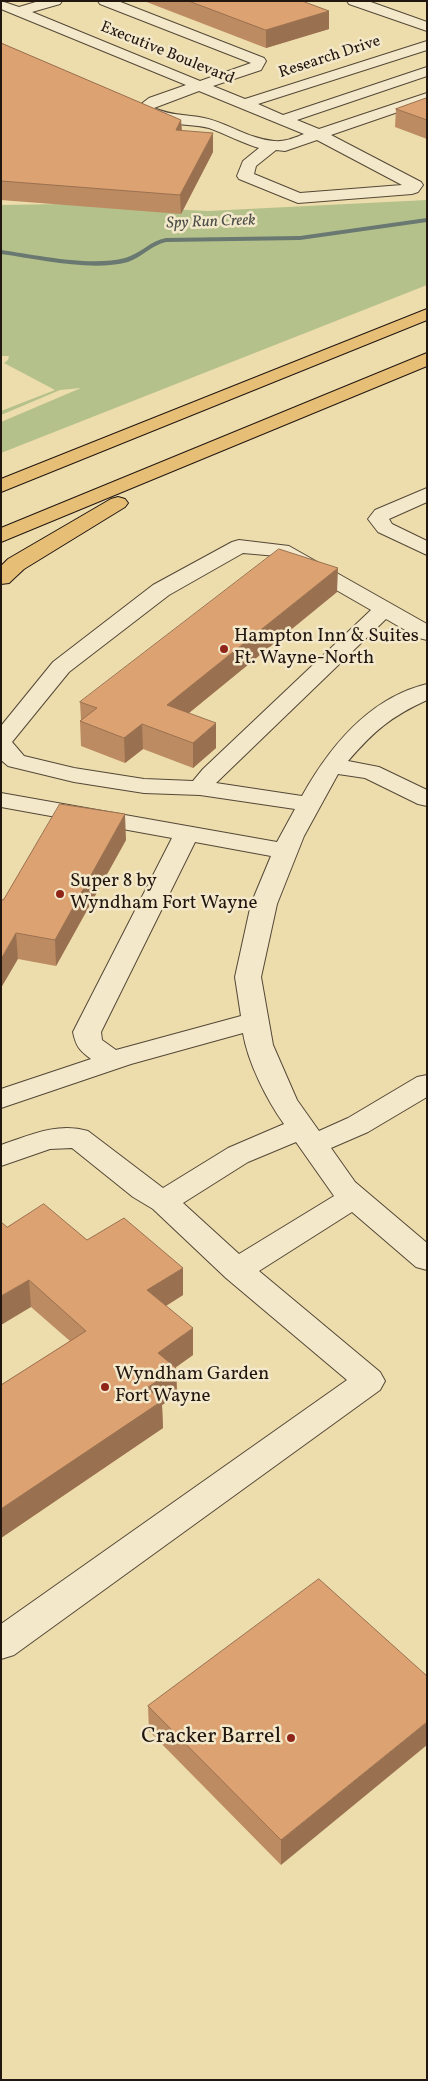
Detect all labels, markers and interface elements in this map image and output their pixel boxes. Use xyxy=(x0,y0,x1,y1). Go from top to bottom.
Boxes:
street label: Executive Boulevard xyxy=(97,18,237,90)
street label: Research Drive xyxy=(277,33,383,83)
water label: Spy Run Creek xyxy=(166,212,256,234)
place label: Hampton Inn & Suites Ft. Wayne-North xyxy=(234,627,419,671)
marker: Hampton Inn & Suites Ft. Wayne-North xyxy=(218,643,230,655)
place label: Super 8 by Wyndham Fort Wayne xyxy=(70,872,258,916)
marker: Super 8 by Wyndham Fort Wayne xyxy=(54,888,66,900)
place label: Wyndham Garden Fort Wayne xyxy=(115,1365,269,1409)
marker: Wyndham Garden Fort Wayne xyxy=(99,1381,111,1393)
place label: Cracker Barrel xyxy=(141,1725,281,1751)
marker: Cracker Barrel xyxy=(285,1732,297,1744)

